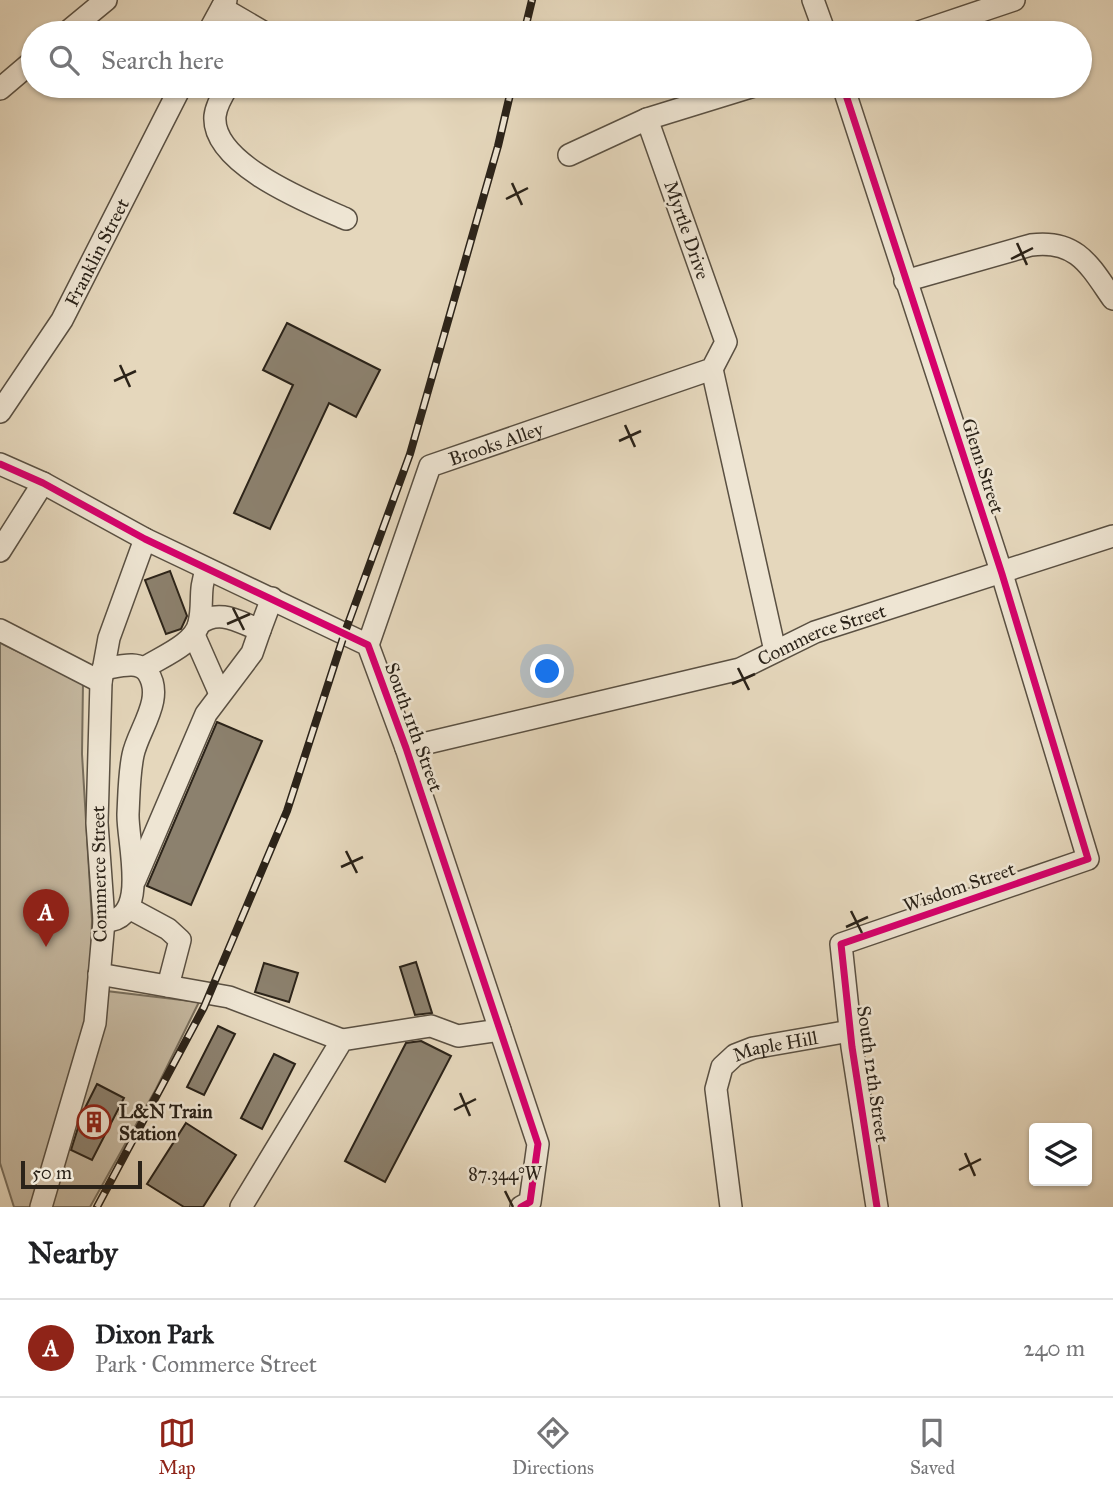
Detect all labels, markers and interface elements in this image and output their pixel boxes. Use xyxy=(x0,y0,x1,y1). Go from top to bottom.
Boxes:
search box xyxy=(21,21,1092,98)
icon: search xyxy=(45,41,83,79)
text: Search here xyxy=(101,44,224,76)
street label: Myrtle Drive xyxy=(659,178,715,282)
street label: Franklin Street xyxy=(59,194,134,310)
street label: Glenn Street xyxy=(957,415,1009,517)
street label: Brooks Alley xyxy=(445,416,547,470)
street label: Commerce Street xyxy=(753,598,889,670)
your location xyxy=(530,654,564,688)
street label: South 11th Street xyxy=(380,659,448,795)
street label: Commerce Street xyxy=(86,805,112,943)
street label: Wisdom Street xyxy=(900,857,1018,917)
pin: A xyxy=(23,889,69,947)
street label: South 12th Street xyxy=(852,1004,894,1144)
street label: Maple Hill xyxy=(729,1025,820,1066)
place label: L&N Train Station xyxy=(119,1100,213,1145)
building icon: L&N Train Station xyxy=(75,1103,113,1141)
map controls xyxy=(1029,1123,1092,1186)
button: layers xyxy=(1029,1123,1092,1186)
scale bar xyxy=(21,1158,142,1190)
text: 50 m xyxy=(32,1161,72,1184)
text: 87.344°W xyxy=(468,1163,543,1185)
text: Nearby xyxy=(28,1235,118,1271)
text: Dixon Park xyxy=(95,1318,214,1350)
text: A xyxy=(43,1334,59,1362)
text: 240 m xyxy=(1023,1334,1085,1362)
text: Park · Commerce Street xyxy=(95,1350,317,1378)
tab: Map xyxy=(158,1414,196,1479)
tab: Directions xyxy=(512,1414,594,1479)
tab: Saved xyxy=(910,1414,955,1479)

